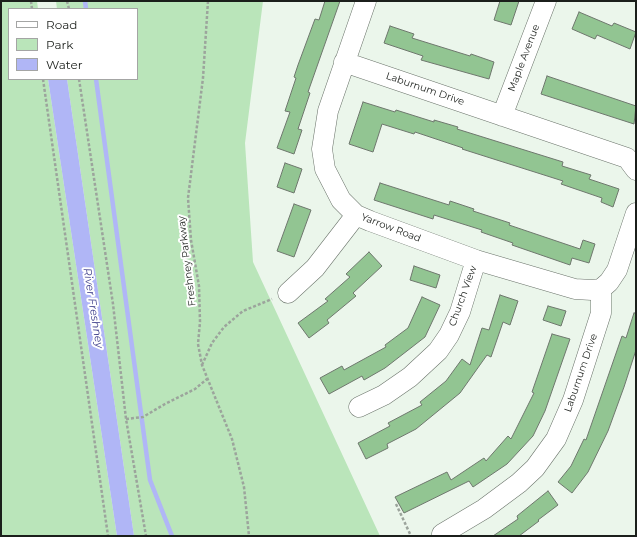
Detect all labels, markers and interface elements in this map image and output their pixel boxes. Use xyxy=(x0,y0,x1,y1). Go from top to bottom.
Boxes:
legend xyxy=(8,8,138,80)
text: Road xyxy=(46,17,77,32)
street label: Maple Avenue xyxy=(506,23,542,93)
text: Park xyxy=(46,37,73,52)
text: Water xyxy=(46,57,82,72)
street label: Laburnum Drive xyxy=(384,70,466,108)
street label: Yarrow Road xyxy=(359,211,423,245)
street label: Freshney Parkway xyxy=(176,215,198,307)
street label: Church View xyxy=(446,264,480,328)
water label: River Freshney xyxy=(80,267,106,349)
street label: Laburnum Drive xyxy=(562,332,600,414)

